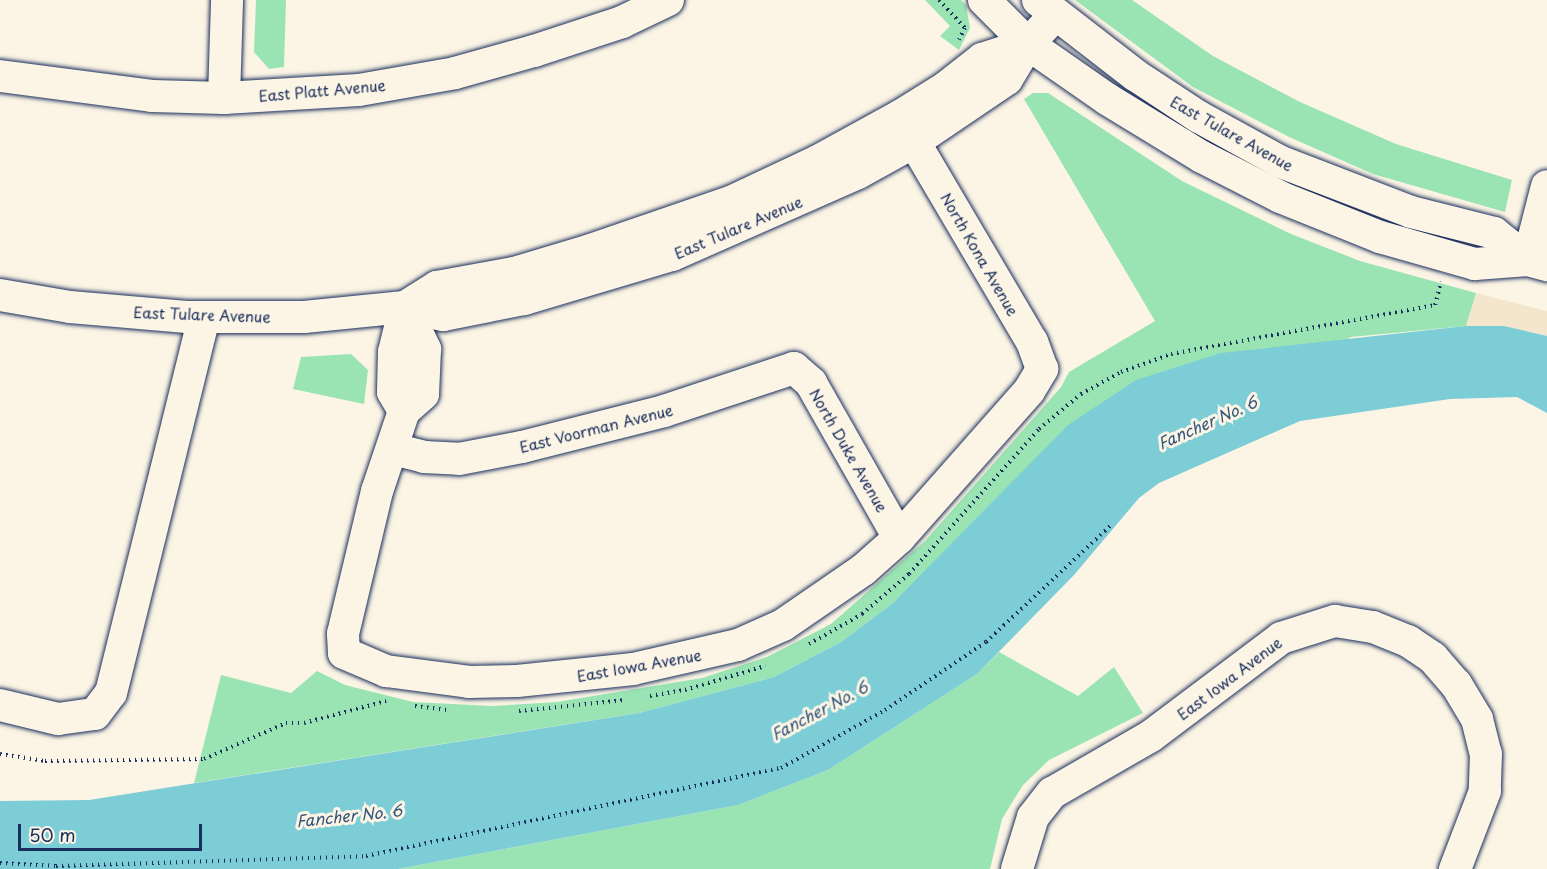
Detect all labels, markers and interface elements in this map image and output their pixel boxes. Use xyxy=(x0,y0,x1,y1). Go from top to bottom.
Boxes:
street label: East Platt Avenue xyxy=(258,76,386,104)
street label: East Tulare Avenue xyxy=(1167,92,1297,174)
street label: North Kona Avenue xyxy=(937,189,1023,319)
street label: East Tulare Avenue xyxy=(671,192,805,262)
street label: East Tulare Avenue xyxy=(133,303,271,325)
street label: North Duke Avenue xyxy=(806,385,892,515)
water label: Fancher No. 6 xyxy=(1154,391,1260,453)
street label: East Voorman Avenue xyxy=(518,400,674,456)
street label: East Iowa Avenue xyxy=(1173,633,1285,723)
street label: East Iowa Avenue xyxy=(576,645,702,685)
water label: Fancher No. 6 xyxy=(767,676,871,744)
water label: Fancher No. 6 xyxy=(294,800,404,830)
scale bar xyxy=(21,812,206,850)
text: 50 m xyxy=(29,821,76,848)

